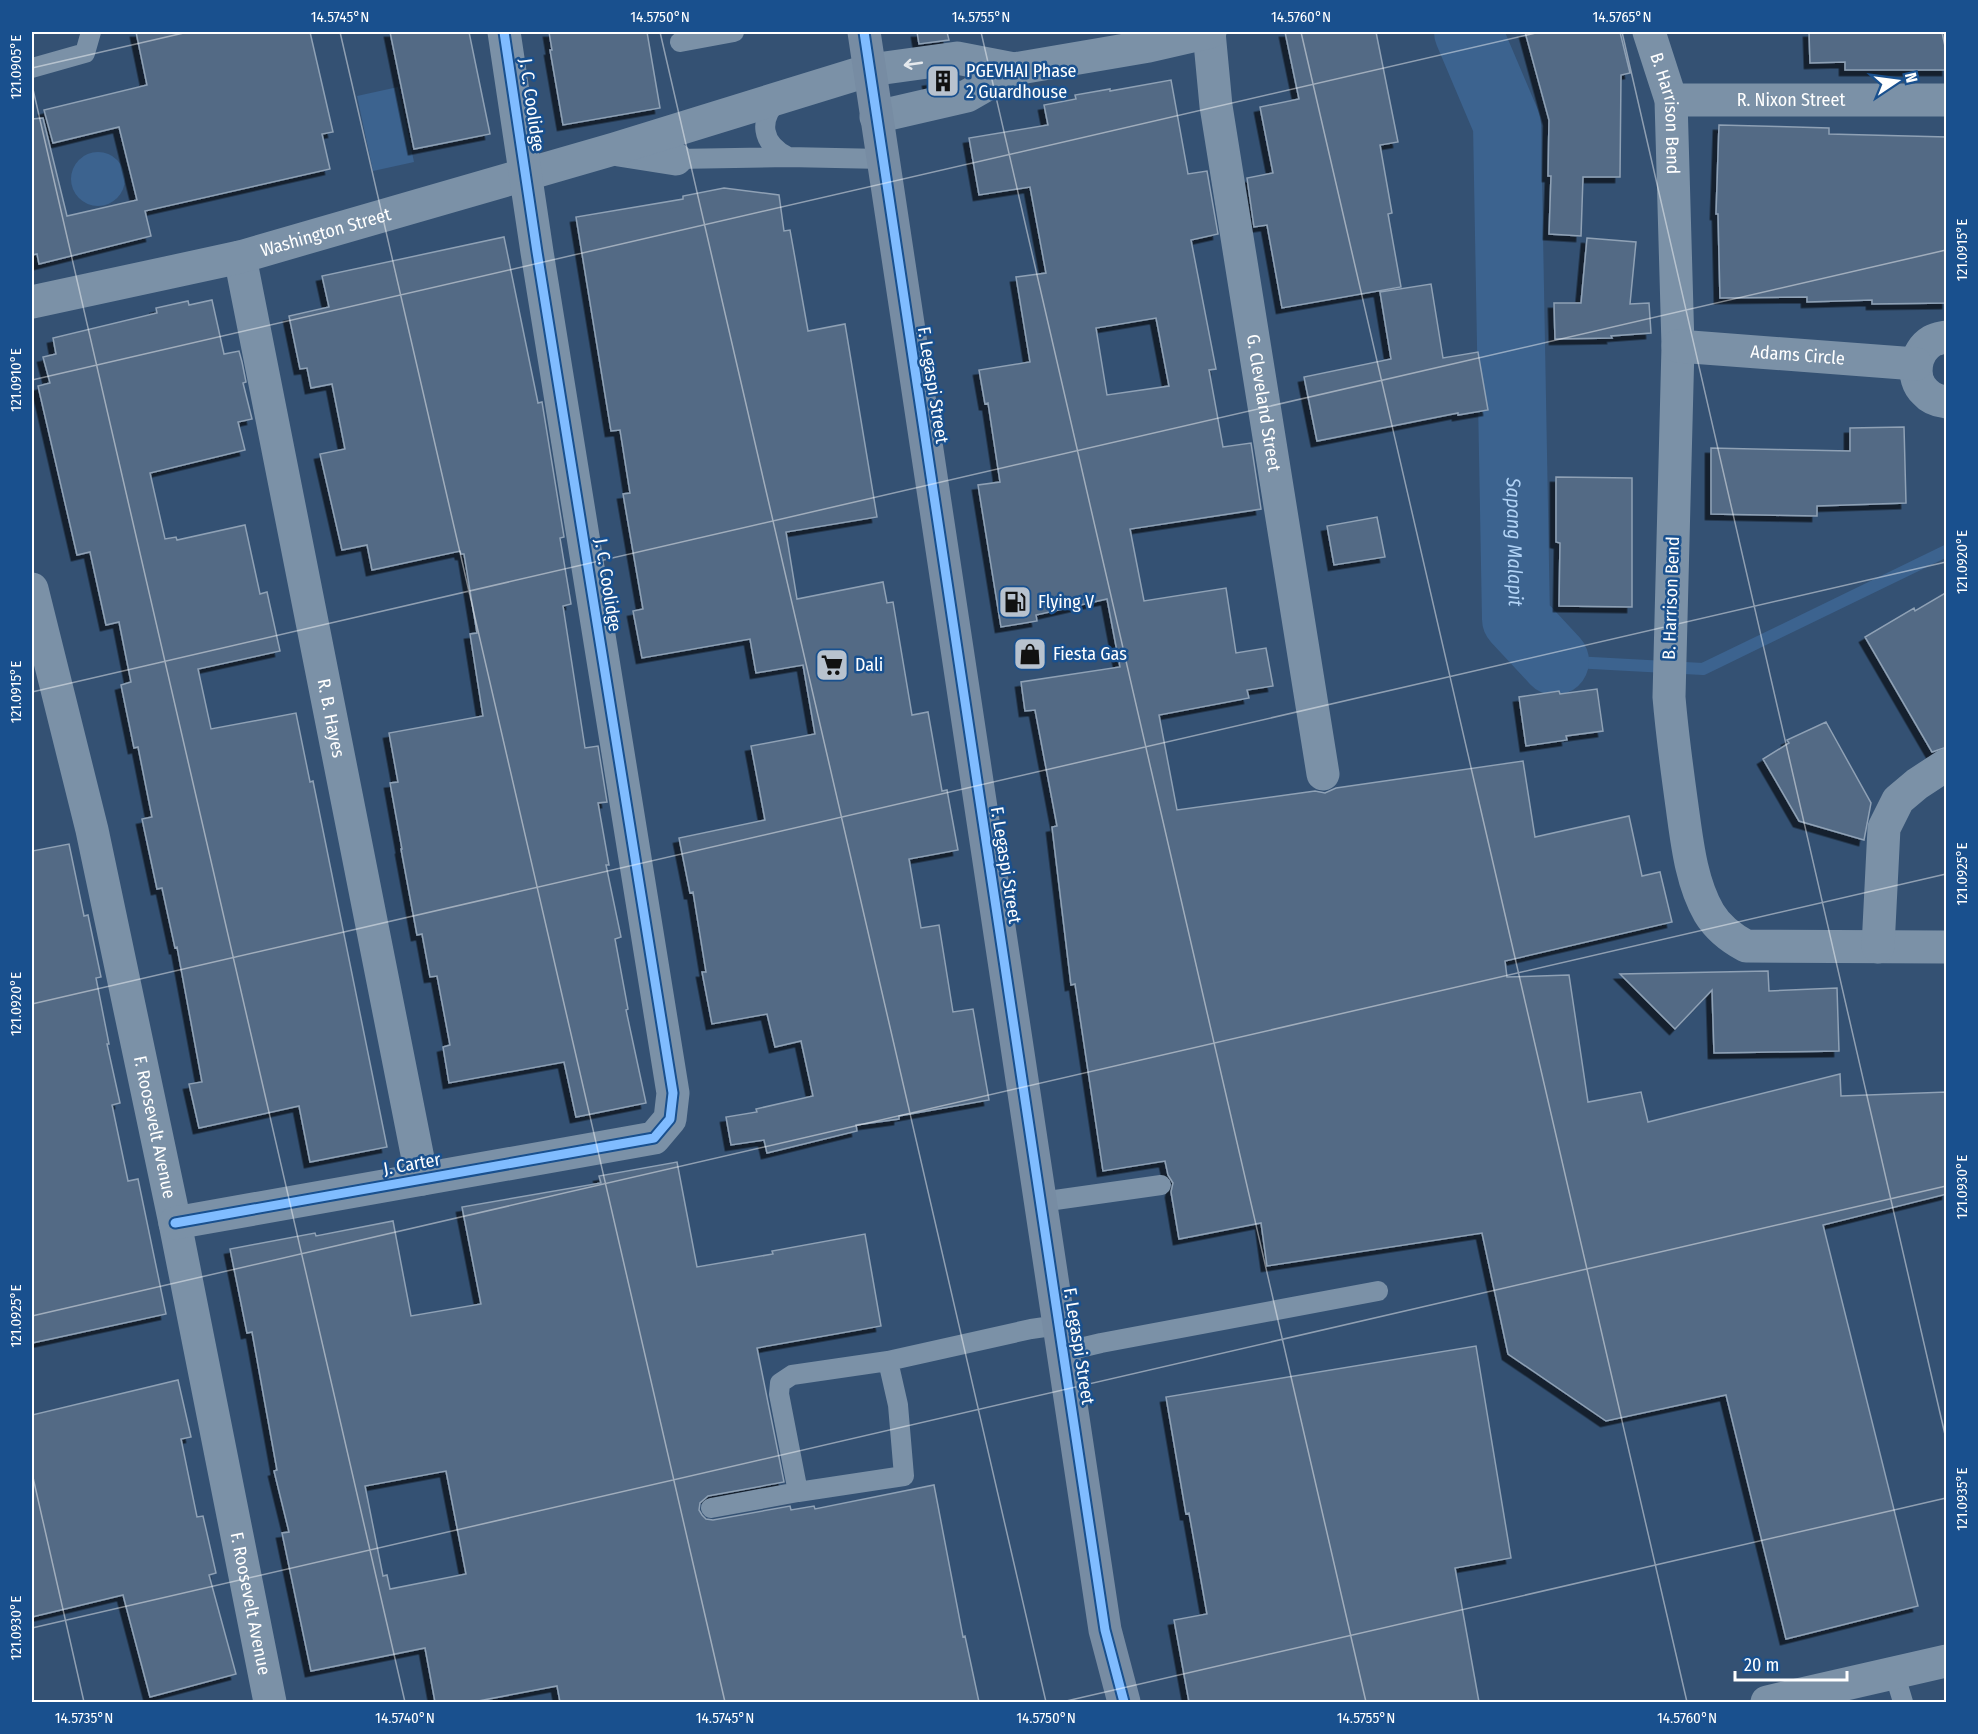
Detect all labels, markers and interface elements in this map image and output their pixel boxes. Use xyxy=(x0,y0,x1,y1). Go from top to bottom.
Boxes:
text: 14.5745°N xyxy=(311,8,369,26)
text: 14.5750°N xyxy=(630,8,690,26)
text: 14.5755°N xyxy=(952,8,1010,26)
text: 14.5760°N xyxy=(1271,8,1331,26)
text: 14.5765°N xyxy=(1593,8,1651,26)
text: 121.0905°E xyxy=(7,35,25,99)
street label: B. Harrison Bend xyxy=(1645,50,1684,175)
north arrow xyxy=(1867,51,1927,111)
street label: J. C. Coolidge xyxy=(515,57,549,153)
one-way arrow xyxy=(904,58,924,69)
place label: PGEVHAI Phase 2 Guardhouse xyxy=(966,60,1077,103)
building icon: PGEVHAI Phase 2 Guardhouse xyxy=(925,63,961,99)
text: N xyxy=(1901,71,1921,85)
street label: R. Nixon Street xyxy=(1737,89,1845,111)
street label: Washington Street xyxy=(258,203,393,261)
text: 121.0915°E xyxy=(1953,219,1971,281)
street label: F. Legaspi Street xyxy=(913,325,953,445)
street label: G. Cleveland Street xyxy=(1242,333,1285,473)
street label: Adams Circle xyxy=(1750,341,1846,370)
text: 121.0910°E xyxy=(7,348,25,412)
water label: Sapang Malapit xyxy=(1501,476,1528,607)
text: 121.0920°E xyxy=(1953,530,1971,594)
street label: B. Harrison Bend xyxy=(1658,536,1684,660)
street label: J. C. Coolidge xyxy=(590,537,626,633)
fuel station icon: Flying V xyxy=(997,584,1033,620)
place label: Flying V xyxy=(1038,591,1095,613)
shop icon: Fiesta Gas xyxy=(1012,636,1048,672)
place label: Fiesta Gas xyxy=(1053,643,1127,665)
supermarket icon: Dali xyxy=(814,647,850,683)
place label: Dali xyxy=(855,654,883,676)
text: 121.0915°E xyxy=(7,661,25,723)
street label: R. B. Hayes xyxy=(312,677,350,760)
street label: F. Legaspi Street xyxy=(986,805,1026,925)
text: 121.0925°E xyxy=(1953,842,1971,906)
text: 121.0920°E xyxy=(7,972,25,1036)
street label: F. Roosevelt Avenue xyxy=(129,1054,181,1201)
street label: J. Carter xyxy=(382,1148,443,1180)
text: 121.0930°E xyxy=(1953,1155,1971,1219)
text: 121.0925°E xyxy=(7,1284,25,1348)
street label: F. Legaspi Street xyxy=(1059,1286,1099,1406)
text: 121.0935°E xyxy=(1953,1467,1971,1531)
street label: F. Roosevelt Avenue xyxy=(226,1530,275,1677)
text: 121.0930°E xyxy=(7,1596,25,1660)
scale bar xyxy=(1735,1644,1848,1682)
text: 20 m xyxy=(1744,1654,1779,1676)
text: 14.5735°N xyxy=(55,1709,113,1727)
text: 14.5740°N xyxy=(375,1709,435,1727)
text: 14.5745°N xyxy=(696,1709,754,1727)
text: 14.5750°N xyxy=(1016,1709,1076,1727)
text: 14.5755°N xyxy=(1337,1709,1395,1727)
text: 14.5760°N xyxy=(1657,1709,1717,1727)

